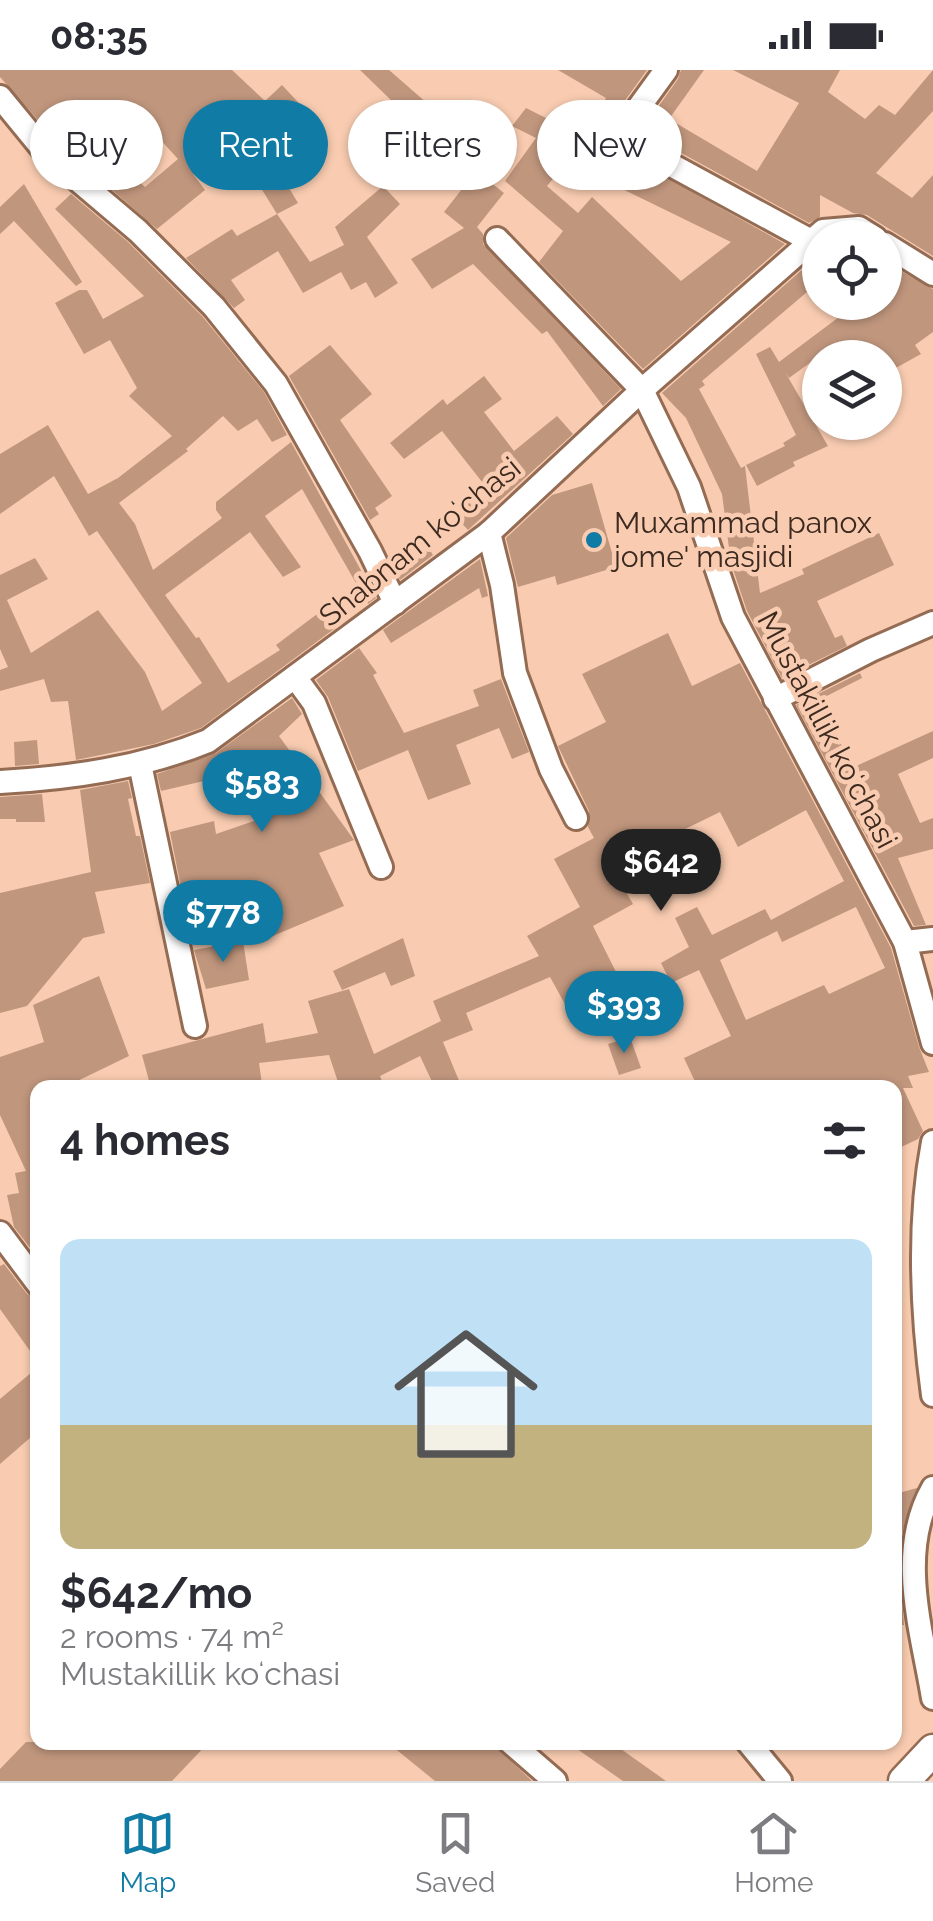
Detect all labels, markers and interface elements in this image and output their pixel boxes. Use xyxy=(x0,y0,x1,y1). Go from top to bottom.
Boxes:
text: 08:35 xyxy=(50,13,148,58)
chip: Buy xyxy=(30,100,163,190)
chip: Rent xyxy=(183,100,328,190)
chip: Filters xyxy=(348,100,517,190)
chip: New xyxy=(537,100,682,190)
map controls xyxy=(802,220,902,440)
button: locate xyxy=(802,220,902,320)
button: layers xyxy=(802,340,902,440)
street label: Shabnam koʻchasi xyxy=(312,450,527,633)
place label: Muxammad panox jome' masjidi xyxy=(610,505,872,574)
marker: Muxammad panox jome' masjidi xyxy=(583,529,605,551)
street label: Mustakillik koʻchasi xyxy=(750,606,905,854)
pin: $583 xyxy=(203,750,321,835)
text: $583 xyxy=(224,764,300,801)
pin: $642 xyxy=(602,829,720,914)
text: $642 xyxy=(623,843,699,880)
pin: $778 xyxy=(164,880,282,965)
text: $778 xyxy=(185,894,261,931)
pin: $393 xyxy=(565,971,683,1056)
text: $393 xyxy=(587,985,661,1022)
icon: filters xyxy=(817,1113,872,1168)
text: 4 homes xyxy=(60,1116,230,1165)
icon: home xyxy=(376,1304,556,1484)
text: $642/mo xyxy=(60,1569,252,1618)
text: 2 rooms · 74 m² xyxy=(60,1618,284,1655)
text: Mustakillik koʻchasi xyxy=(60,1655,340,1692)
tab: Map xyxy=(119,1806,176,1899)
tab: Saved xyxy=(415,1806,495,1899)
tab: Home xyxy=(734,1806,814,1899)

